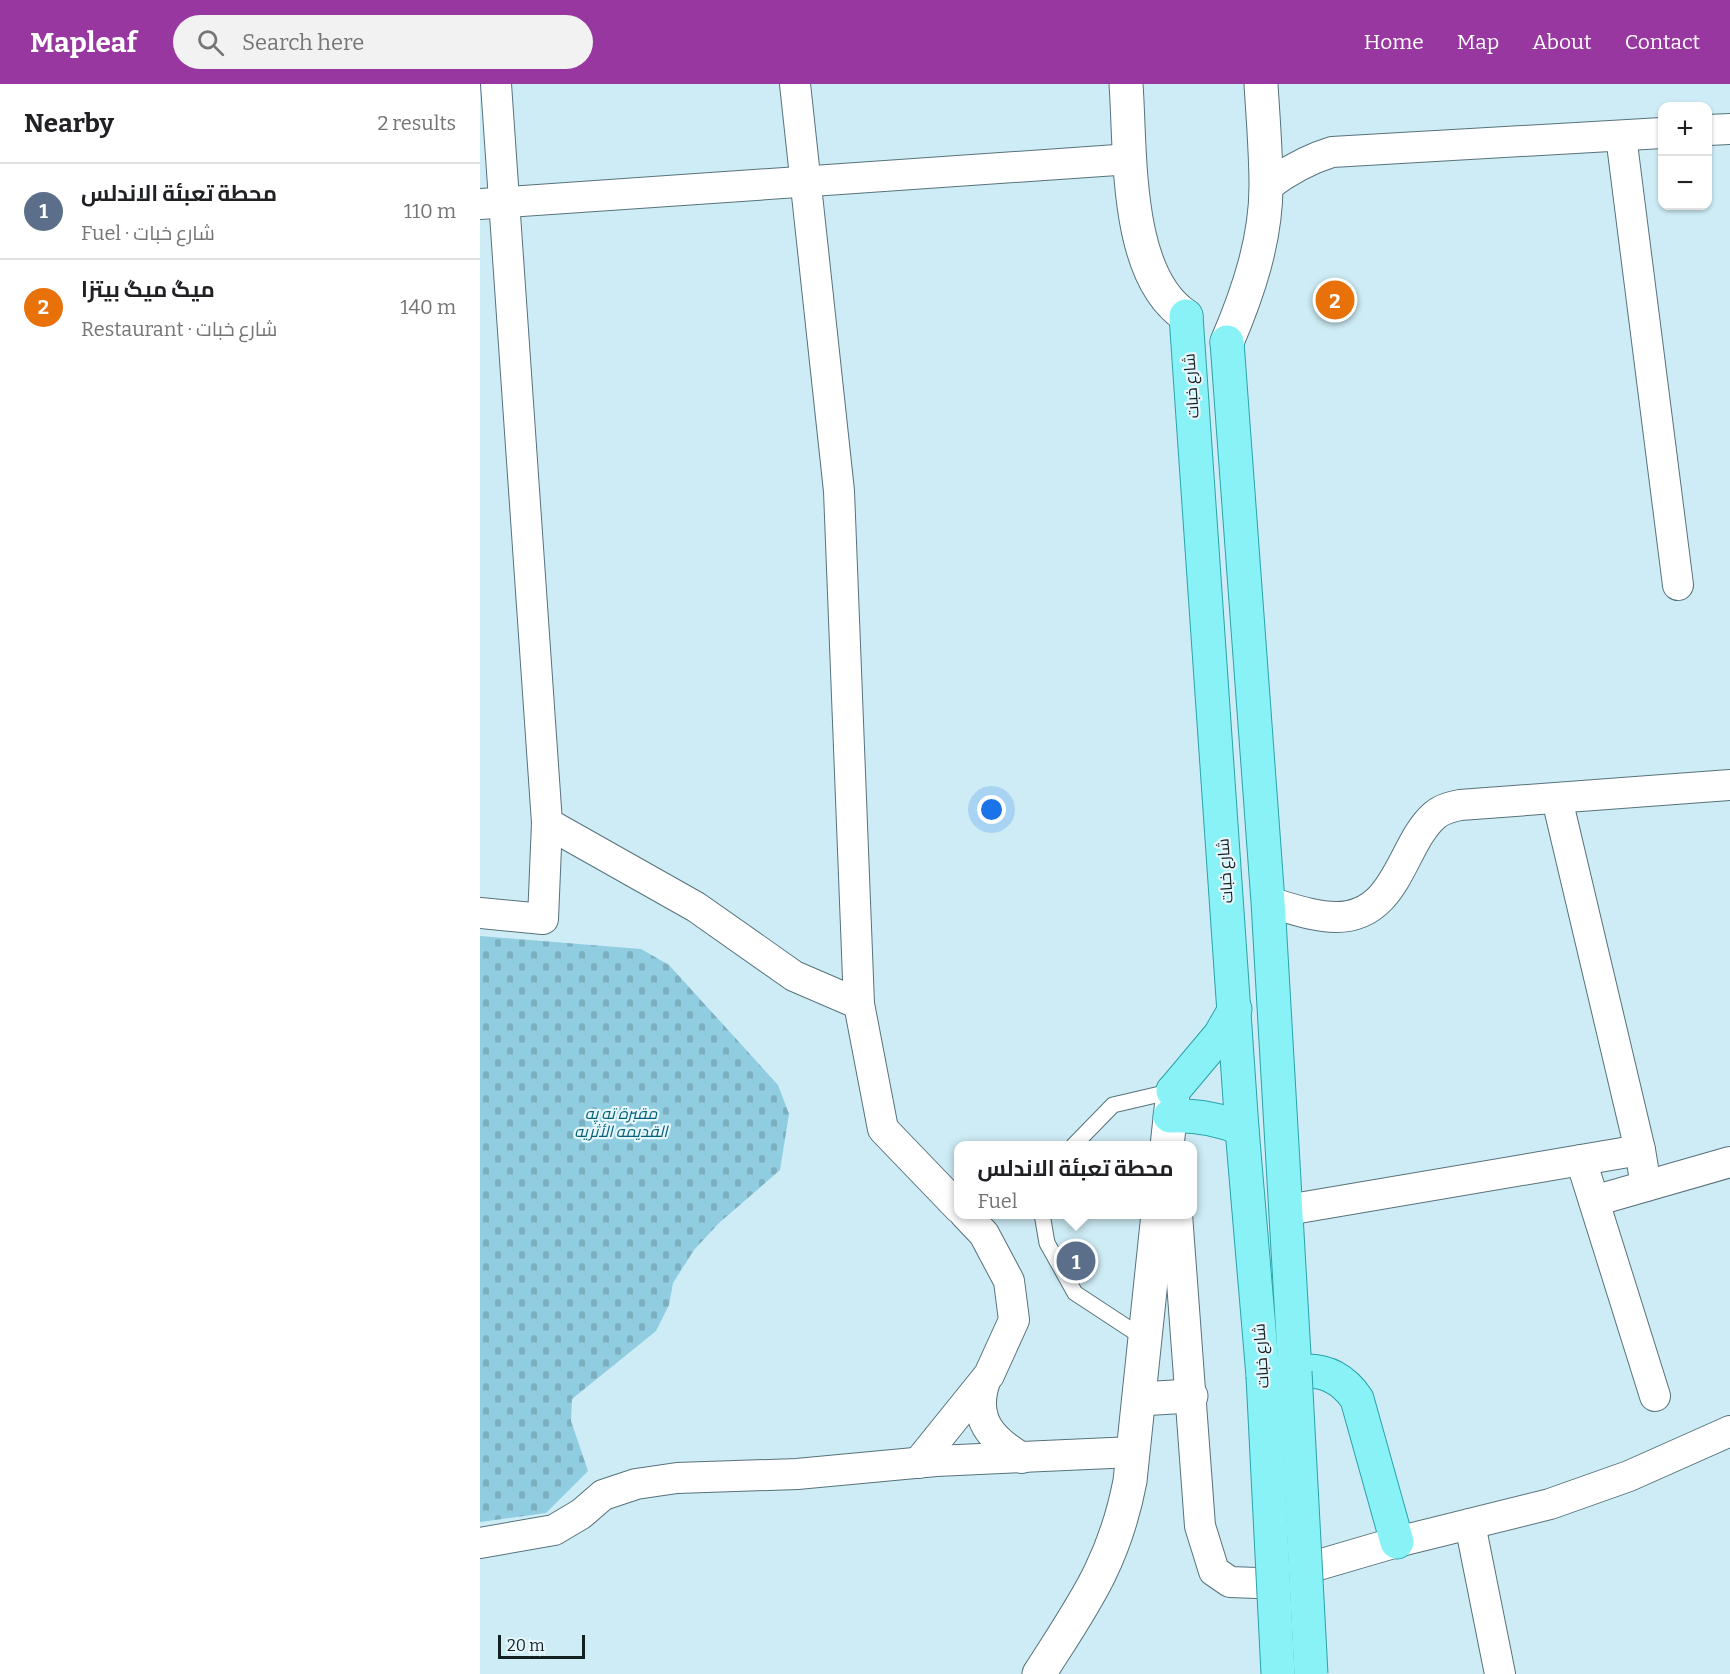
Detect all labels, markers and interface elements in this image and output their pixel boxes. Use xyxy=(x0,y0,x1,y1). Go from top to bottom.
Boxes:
search box xyxy=(173,15,593,69)
text: Mapleaf xyxy=(30,26,137,59)
icon: search xyxy=(194,26,227,59)
text: Search here xyxy=(242,29,364,56)
text: Home xyxy=(1364,29,1424,55)
text: Map xyxy=(1457,29,1499,55)
text: About xyxy=(1532,29,1592,55)
text: Contact xyxy=(1625,29,1700,55)
map controls xyxy=(1658,102,1712,210)
button: + xyxy=(1658,102,1712,156)
text: Nearby xyxy=(24,108,114,139)
text: 2 results xyxy=(377,111,456,135)
button: − xyxy=(1658,156,1712,210)
text: محطة تعبئة الاندلس xyxy=(81,180,277,207)
text: 1 xyxy=(39,199,48,223)
text: 110 m xyxy=(404,199,456,223)
text: Fuel · شارع خبات xyxy=(81,221,215,245)
text: ميگ ميگ بيتزا xyxy=(81,276,215,303)
pin: 2 xyxy=(1316,278,1354,322)
text: 2 xyxy=(38,295,49,319)
text: 140 m xyxy=(400,295,456,319)
text: Restaurant · شارع خبات xyxy=(81,317,277,341)
street label: شارع خبات xyxy=(1179,353,1205,419)
your location xyxy=(977,795,1006,824)
street label: شارع خبات xyxy=(1213,838,1239,904)
park label: مقبرة ته په القديمه الأثريه xyxy=(574,1104,669,1141)
popup xyxy=(954,1141,1197,1219)
text: محطة تعبئة الاندلس xyxy=(977,1155,1174,1182)
text: Fuel xyxy=(977,1189,1018,1213)
pin: 1 xyxy=(1056,1238,1096,1284)
street label: شارع خبات xyxy=(1249,1323,1275,1389)
scale bar xyxy=(498,1632,585,1660)
text: 20 m xyxy=(507,1636,544,1655)

